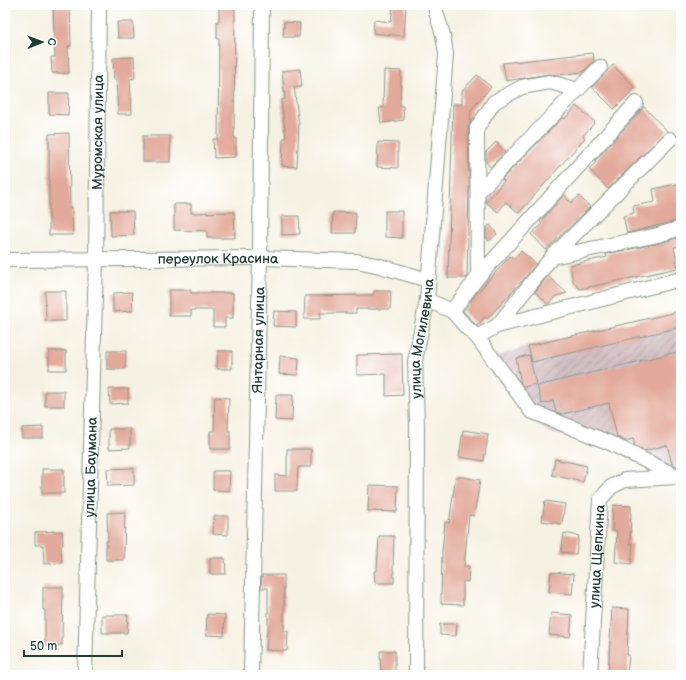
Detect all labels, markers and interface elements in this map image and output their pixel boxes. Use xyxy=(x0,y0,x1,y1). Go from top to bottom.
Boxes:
north arrow xyxy=(22,22,62,62)
text: С xyxy=(45,38,58,46)
street label: Муромская улица xyxy=(88,74,107,190)
street label: переулок Красина xyxy=(158,249,279,267)
street label: улица Могилевича xyxy=(406,277,437,399)
street label: Янтарная улица xyxy=(249,286,268,394)
street label: улица Баумана xyxy=(81,416,100,518)
street label: улица Щепкина xyxy=(585,503,608,608)
scale bar xyxy=(24,632,122,658)
text: 50 m xyxy=(30,639,57,654)

